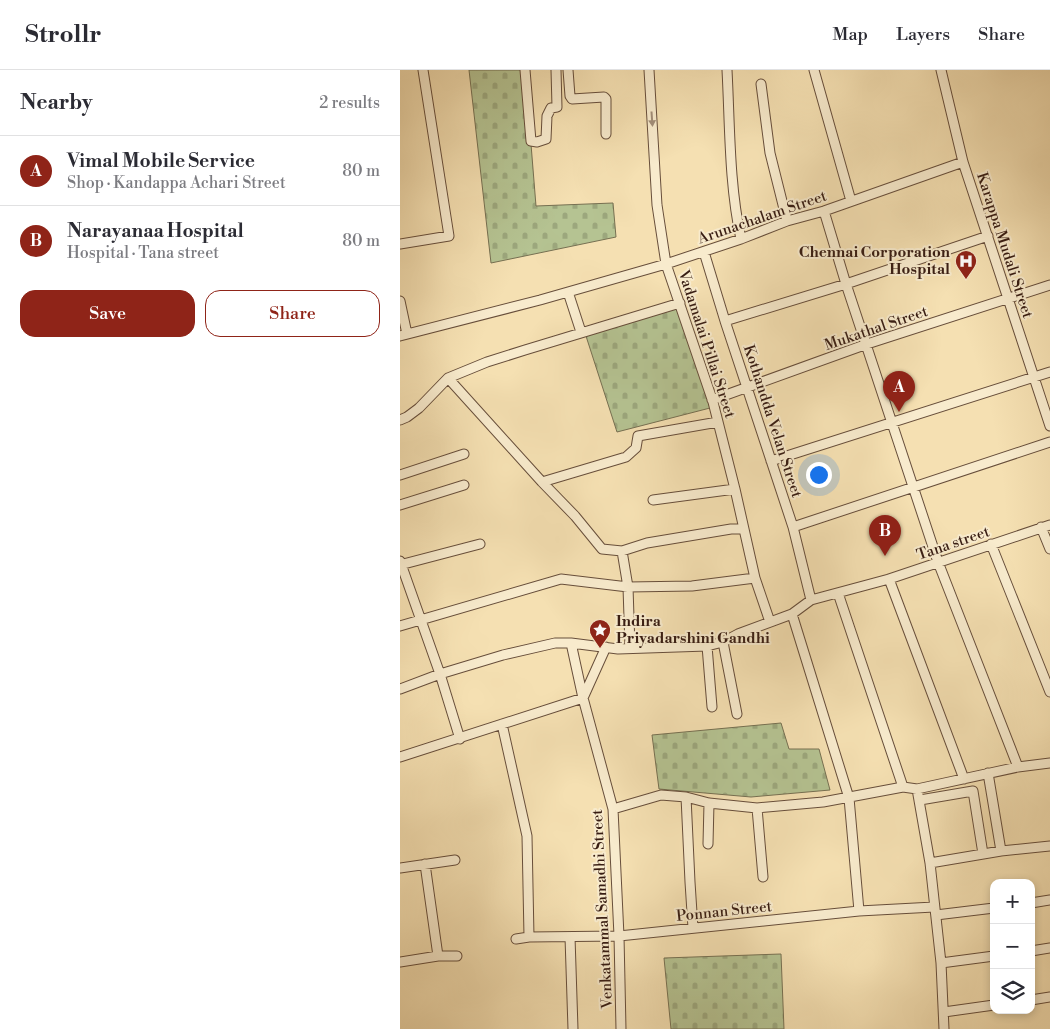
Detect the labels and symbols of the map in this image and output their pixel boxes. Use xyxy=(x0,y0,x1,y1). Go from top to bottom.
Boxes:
one-way arrow xyxy=(649,111,657,127)
street label: Karappa Mudali Street xyxy=(972,170,1037,321)
street label: Arunachalam Street xyxy=(694,186,830,249)
place label: Chennai Corporation Hospital xyxy=(799,243,951,279)
hospital icon: Chennai Corporation Hospital xyxy=(954,249,978,280)
street label: Vadamalai Pillai Street xyxy=(673,267,740,421)
street label: Mukathal Street xyxy=(822,302,931,355)
street label: Kothandda Velan Street xyxy=(739,342,806,501)
pin: A xyxy=(883,371,915,412)
your location xyxy=(806,462,832,488)
pin: B xyxy=(869,515,901,556)
street label: Tana street xyxy=(914,522,993,565)
place label: Indira Priyadarshini Gandhi xyxy=(616,612,770,648)
place icon: Indira Priyadarshini Gandhi xyxy=(588,618,612,649)
street label: Venkatammal Samadhi Street xyxy=(588,808,617,1010)
street label: Ponnan Street xyxy=(675,897,773,926)

